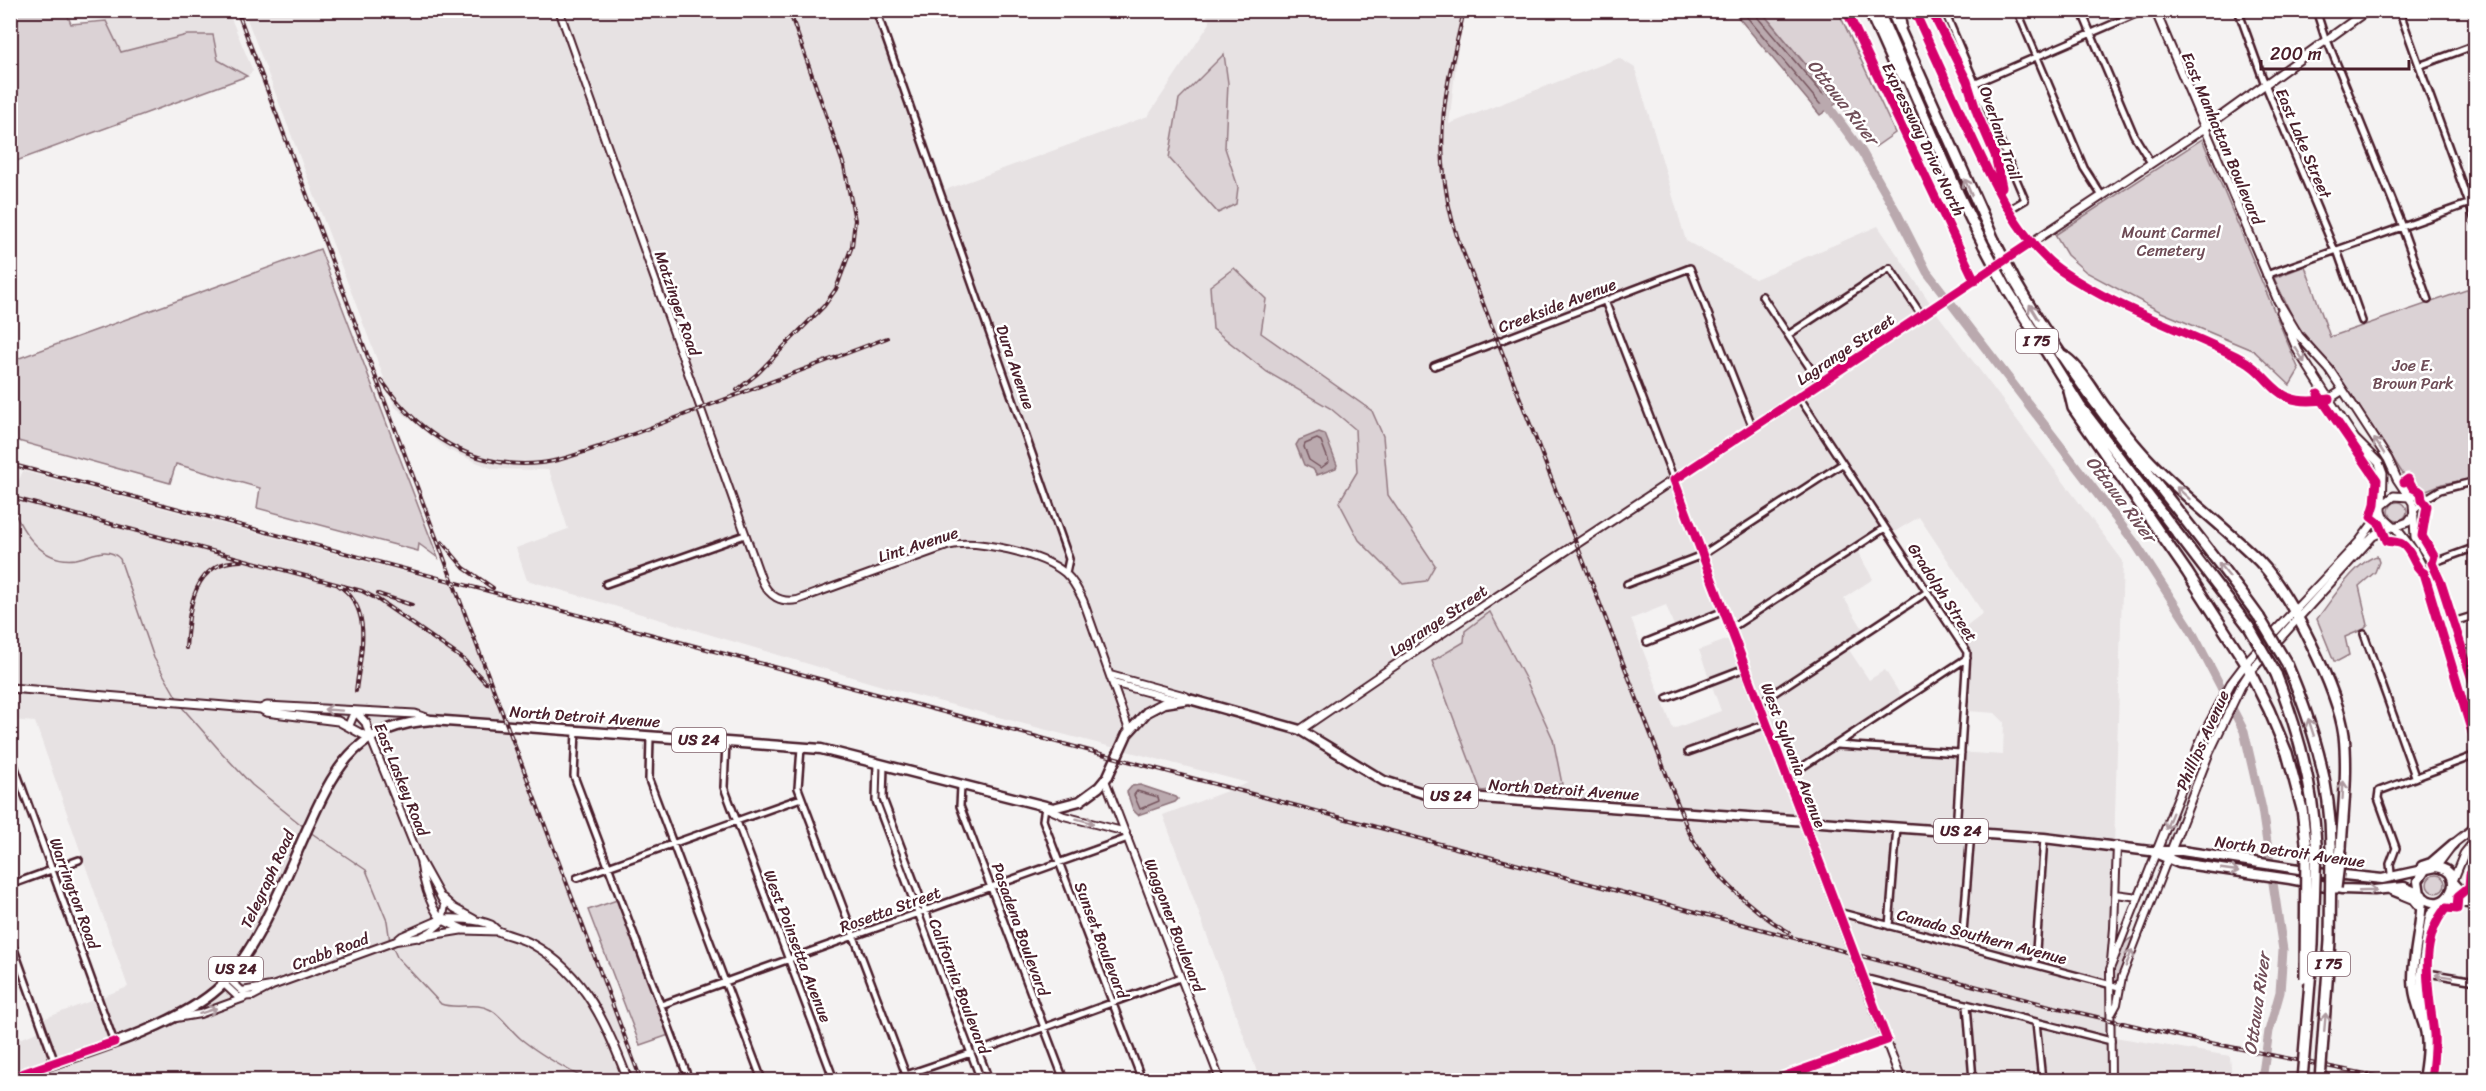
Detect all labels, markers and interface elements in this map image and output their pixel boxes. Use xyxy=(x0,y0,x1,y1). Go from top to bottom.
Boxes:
scale bar xyxy=(2261,33,2410,71)
text: 200 m xyxy=(2270,38,2322,70)
street label: East Manhattan Boulevard xyxy=(2173,47,2273,231)
water label: Ottawa River xyxy=(1799,52,1889,155)
street label: Expressway Drive North xyxy=(1874,57,1973,221)
street label: Overland Trail xyxy=(1971,82,2030,185)
street label: East Lake Street xyxy=(2267,83,2340,204)
one-way arrow xyxy=(1962,178,1974,196)
park label: Mount Carmel Cemetery xyxy=(2121,218,2221,265)
street label: Matzinger Road xyxy=(646,247,710,361)
street label: Creekside Avenue xyxy=(1494,270,1621,341)
one-way arrow xyxy=(2027,304,2039,321)
street label: Lagrange Street xyxy=(1790,306,1901,393)
street label: Dura Avenue xyxy=(987,321,1044,414)
road number: I 75 xyxy=(2016,329,2058,353)
one-way arrow xyxy=(2295,346,2307,363)
park label: Joe E. Brown Park xyxy=(2372,351,2454,398)
one-way arrow xyxy=(2373,438,2385,454)
water label: Ottawa River xyxy=(2077,448,2167,552)
one-way arrow xyxy=(2176,486,2191,500)
street label: Lint Avenue xyxy=(874,518,962,571)
street label: Gradolph Street xyxy=(1900,537,1986,648)
one-way arrow xyxy=(2218,562,2231,578)
street label: Lagrange Street xyxy=(1383,577,1494,664)
street label: West Sylvania Avenue xyxy=(1752,678,1835,832)
street label: Phillips Avenue xyxy=(2167,685,2237,795)
street label: North Detroit Avenue xyxy=(509,697,661,736)
one-way arrow xyxy=(323,705,343,716)
street label: East Laskey Road xyxy=(366,718,438,842)
one-way arrow xyxy=(2305,718,2316,737)
road number: US 24 xyxy=(672,728,726,752)
street label: North Detroit Avenue xyxy=(1488,770,1640,809)
one-way arrow xyxy=(2338,780,2349,800)
road number: US 24 xyxy=(1424,784,1478,808)
one-way arrow xyxy=(2163,811,2174,830)
one-way arrow xyxy=(1075,816,1094,827)
road number: US 24 xyxy=(1934,819,1988,843)
street label: Telegraph Road xyxy=(232,823,304,934)
street label: North Detroit Avenue xyxy=(2213,827,2367,876)
street label: Warrington Road xyxy=(41,833,109,954)
street label: Waggoner Boulevard xyxy=(1136,854,1214,998)
street label: Pasadena Boulevard xyxy=(983,858,1059,1001)
street label: West Poinsetta Avenue xyxy=(755,865,840,1027)
one-way arrow xyxy=(2220,865,2239,876)
street label: Sunset Boulevard xyxy=(1066,877,1138,1004)
street label: Rosetta Street xyxy=(835,878,945,941)
one-way arrow xyxy=(2358,884,2378,896)
street label: Canada Southern Avenue xyxy=(1894,900,2070,973)
street label: California Boulevard xyxy=(920,914,999,1060)
street label: Crabb Road xyxy=(288,924,374,979)
water label: Ottawa River xyxy=(2234,947,2280,1057)
one-way arrow xyxy=(2124,950,2135,968)
road number: I 75 xyxy=(2308,952,2350,976)
road number: US 24 xyxy=(209,957,263,981)
one-way arrow xyxy=(2435,970,2455,981)
one-way arrow xyxy=(198,1005,217,1016)
one-way arrow xyxy=(2320,1013,2331,1033)

